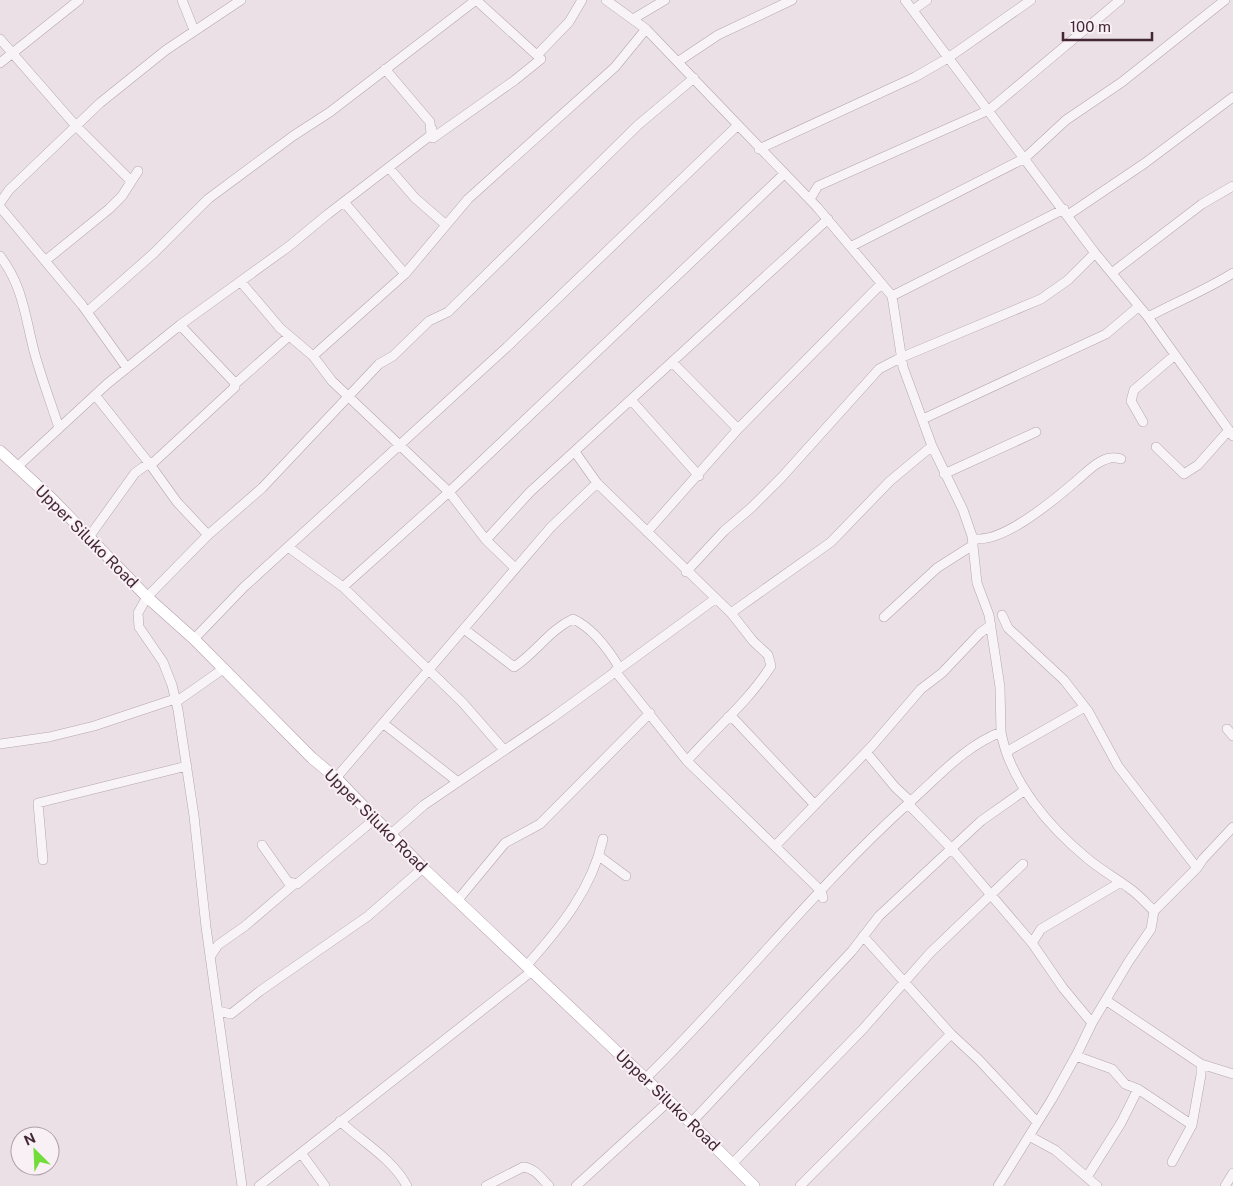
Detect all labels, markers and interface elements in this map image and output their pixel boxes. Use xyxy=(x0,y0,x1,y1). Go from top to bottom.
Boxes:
scale bar xyxy=(1063,10,1152,42)
text: 100 m xyxy=(1070,18,1111,35)
street label: Upper Siluko Road xyxy=(31,481,142,592)
street label: Upper Siluko Road xyxy=(320,765,431,876)
street label: Upper Siluko Road xyxy=(612,1046,724,1155)
north arrow xyxy=(10,1126,60,1176)
text: N xyxy=(21,1130,38,1149)

